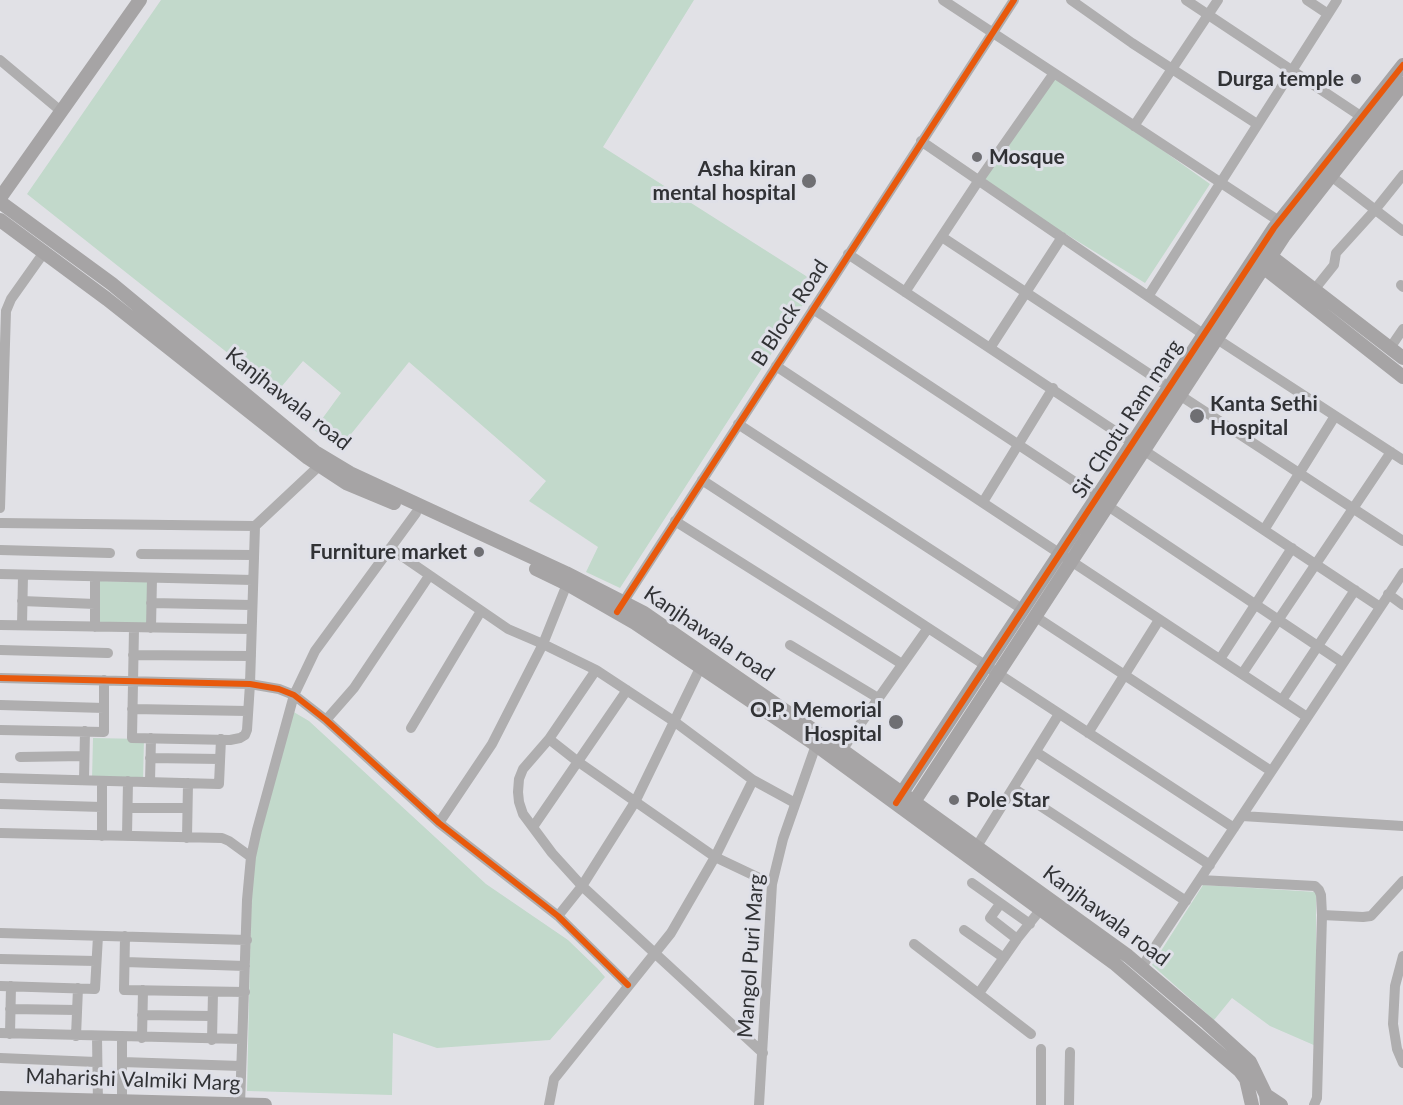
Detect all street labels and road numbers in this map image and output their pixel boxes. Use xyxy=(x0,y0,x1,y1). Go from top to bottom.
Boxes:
street label: B Block Road xyxy=(746,255,834,371)
street label: Sir Chotu Ram marg xyxy=(1066,335,1188,503)
street label: Kanjhawala road xyxy=(220,342,356,456)
street label: Kanjhawala road xyxy=(639,581,779,687)
street label: Kanjhawala road xyxy=(1038,860,1174,972)
street label: Mangol Puri Marg xyxy=(733,873,769,1039)
street label: Maharishi Valmiki Marg xyxy=(25,1064,241,1096)

